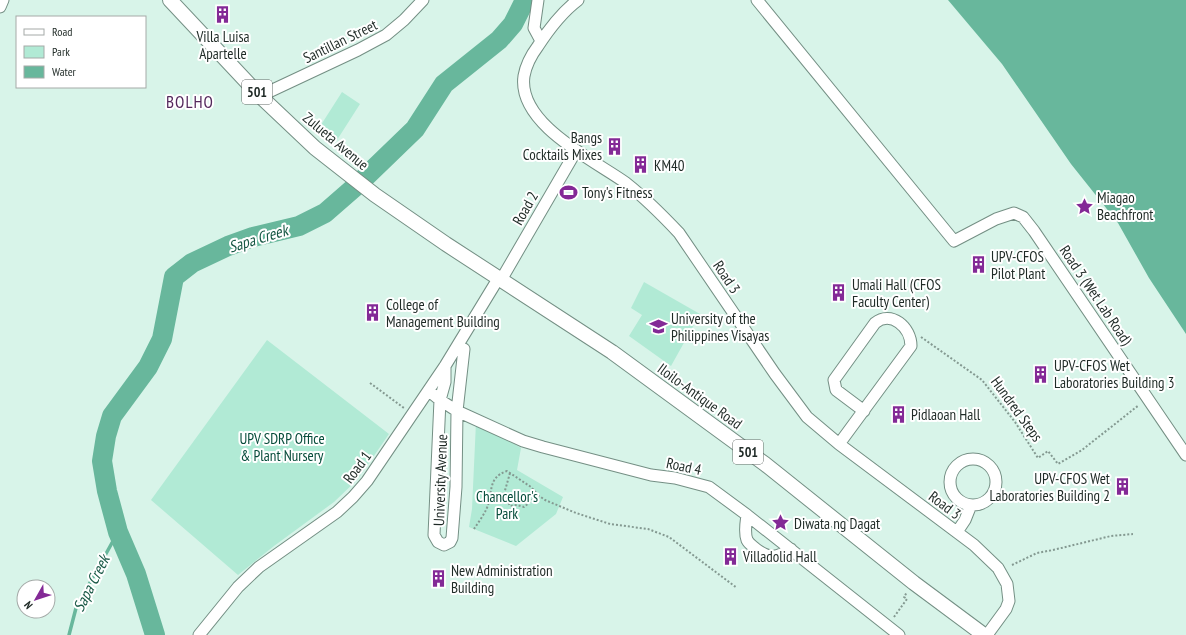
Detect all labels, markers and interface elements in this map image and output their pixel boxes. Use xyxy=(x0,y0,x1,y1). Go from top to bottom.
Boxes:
building icon: Villa Luisa Apartelle xyxy=(213,5,233,25)
street label: Santillan Street xyxy=(300,15,380,67)
legend xyxy=(16,16,146,88)
text: Road xyxy=(52,24,72,39)
place label: Villa Luisa Apartelle xyxy=(195,27,250,63)
text: Park xyxy=(52,44,70,59)
text: Water xyxy=(52,64,77,79)
road number: 501 xyxy=(242,80,272,104)
district label: BOLHO xyxy=(166,91,214,113)
street label: Zulueta Avenue xyxy=(299,108,373,174)
place label: Bangs Cocktails Mixes xyxy=(523,128,602,164)
building icon: Bangs Cocktails Mixes xyxy=(605,136,625,156)
building icon: KM40 xyxy=(631,155,651,175)
place label: KM40 xyxy=(654,156,685,175)
sports icon: Tony's Fitness xyxy=(559,182,579,202)
place label: Tony's Fitness xyxy=(582,183,653,202)
street label: Road 2 xyxy=(508,188,542,228)
place label: Miagao Beachfront xyxy=(1097,188,1153,224)
place icon: Miagao Beachfront xyxy=(1074,196,1094,216)
water label: Sapa Creek xyxy=(226,219,292,256)
street label: Road 3 (Wet Lab Road) xyxy=(1056,242,1137,349)
place label: UPV-CFOS Pilot Plant xyxy=(991,247,1045,283)
building icon: UPV-CFOS Pilot Plant xyxy=(968,255,988,275)
street label: Road 3 xyxy=(709,257,745,297)
place label: Umali Hall (CFOS Faculty Center) xyxy=(852,275,941,311)
building icon: Umali Hall (CFOS Faculty Center) xyxy=(829,283,849,303)
place label: College of Management Building xyxy=(386,295,500,331)
building icon: College of Management Building xyxy=(363,303,383,323)
place label: University of the Philippines Visayas xyxy=(671,309,769,345)
school or university icon: University of the Philippines Visayas xyxy=(648,317,668,337)
place label: UPV-CFOS Wet Laboratories Building 3 xyxy=(1054,356,1174,392)
street label: Iloilo-Antique Road xyxy=(654,359,746,433)
building icon: UPV-CFOS Wet Laboratories Building 3 xyxy=(1031,364,1051,384)
street label: Hundred Steps xyxy=(987,373,1047,445)
building icon: Pidlaoan Hall xyxy=(888,404,908,424)
place label: Pidlaoan Hall xyxy=(911,405,981,424)
park label: UPV SDRP Office & Plant Nursery xyxy=(239,429,325,465)
street label: University Avenue xyxy=(429,434,451,526)
road number: 501 xyxy=(733,440,763,464)
street label: Road 1 xyxy=(339,447,375,487)
street label: Road 4 xyxy=(665,453,704,479)
place label: UPV-CFOS Wet Laboratories Building 2 xyxy=(990,469,1110,505)
building icon: UPV-CFOS Wet Laboratories Building 2 xyxy=(1113,477,1133,497)
park label: Chancellor's Park xyxy=(476,487,538,523)
street label: Road 3 xyxy=(925,487,965,523)
place icon: Diwata ng Dagat xyxy=(771,513,791,533)
place label: Diwata ng Dagat xyxy=(794,514,880,533)
building icon: Villadolid Hall xyxy=(720,546,740,566)
place label: Villadolid Hall xyxy=(742,547,817,566)
water label: Sapa Creek xyxy=(68,550,115,615)
place label: New Administration Building xyxy=(451,561,553,597)
building icon: New Administration Building xyxy=(428,569,448,589)
north arrow xyxy=(16,579,56,619)
text: N xyxy=(21,599,36,612)

